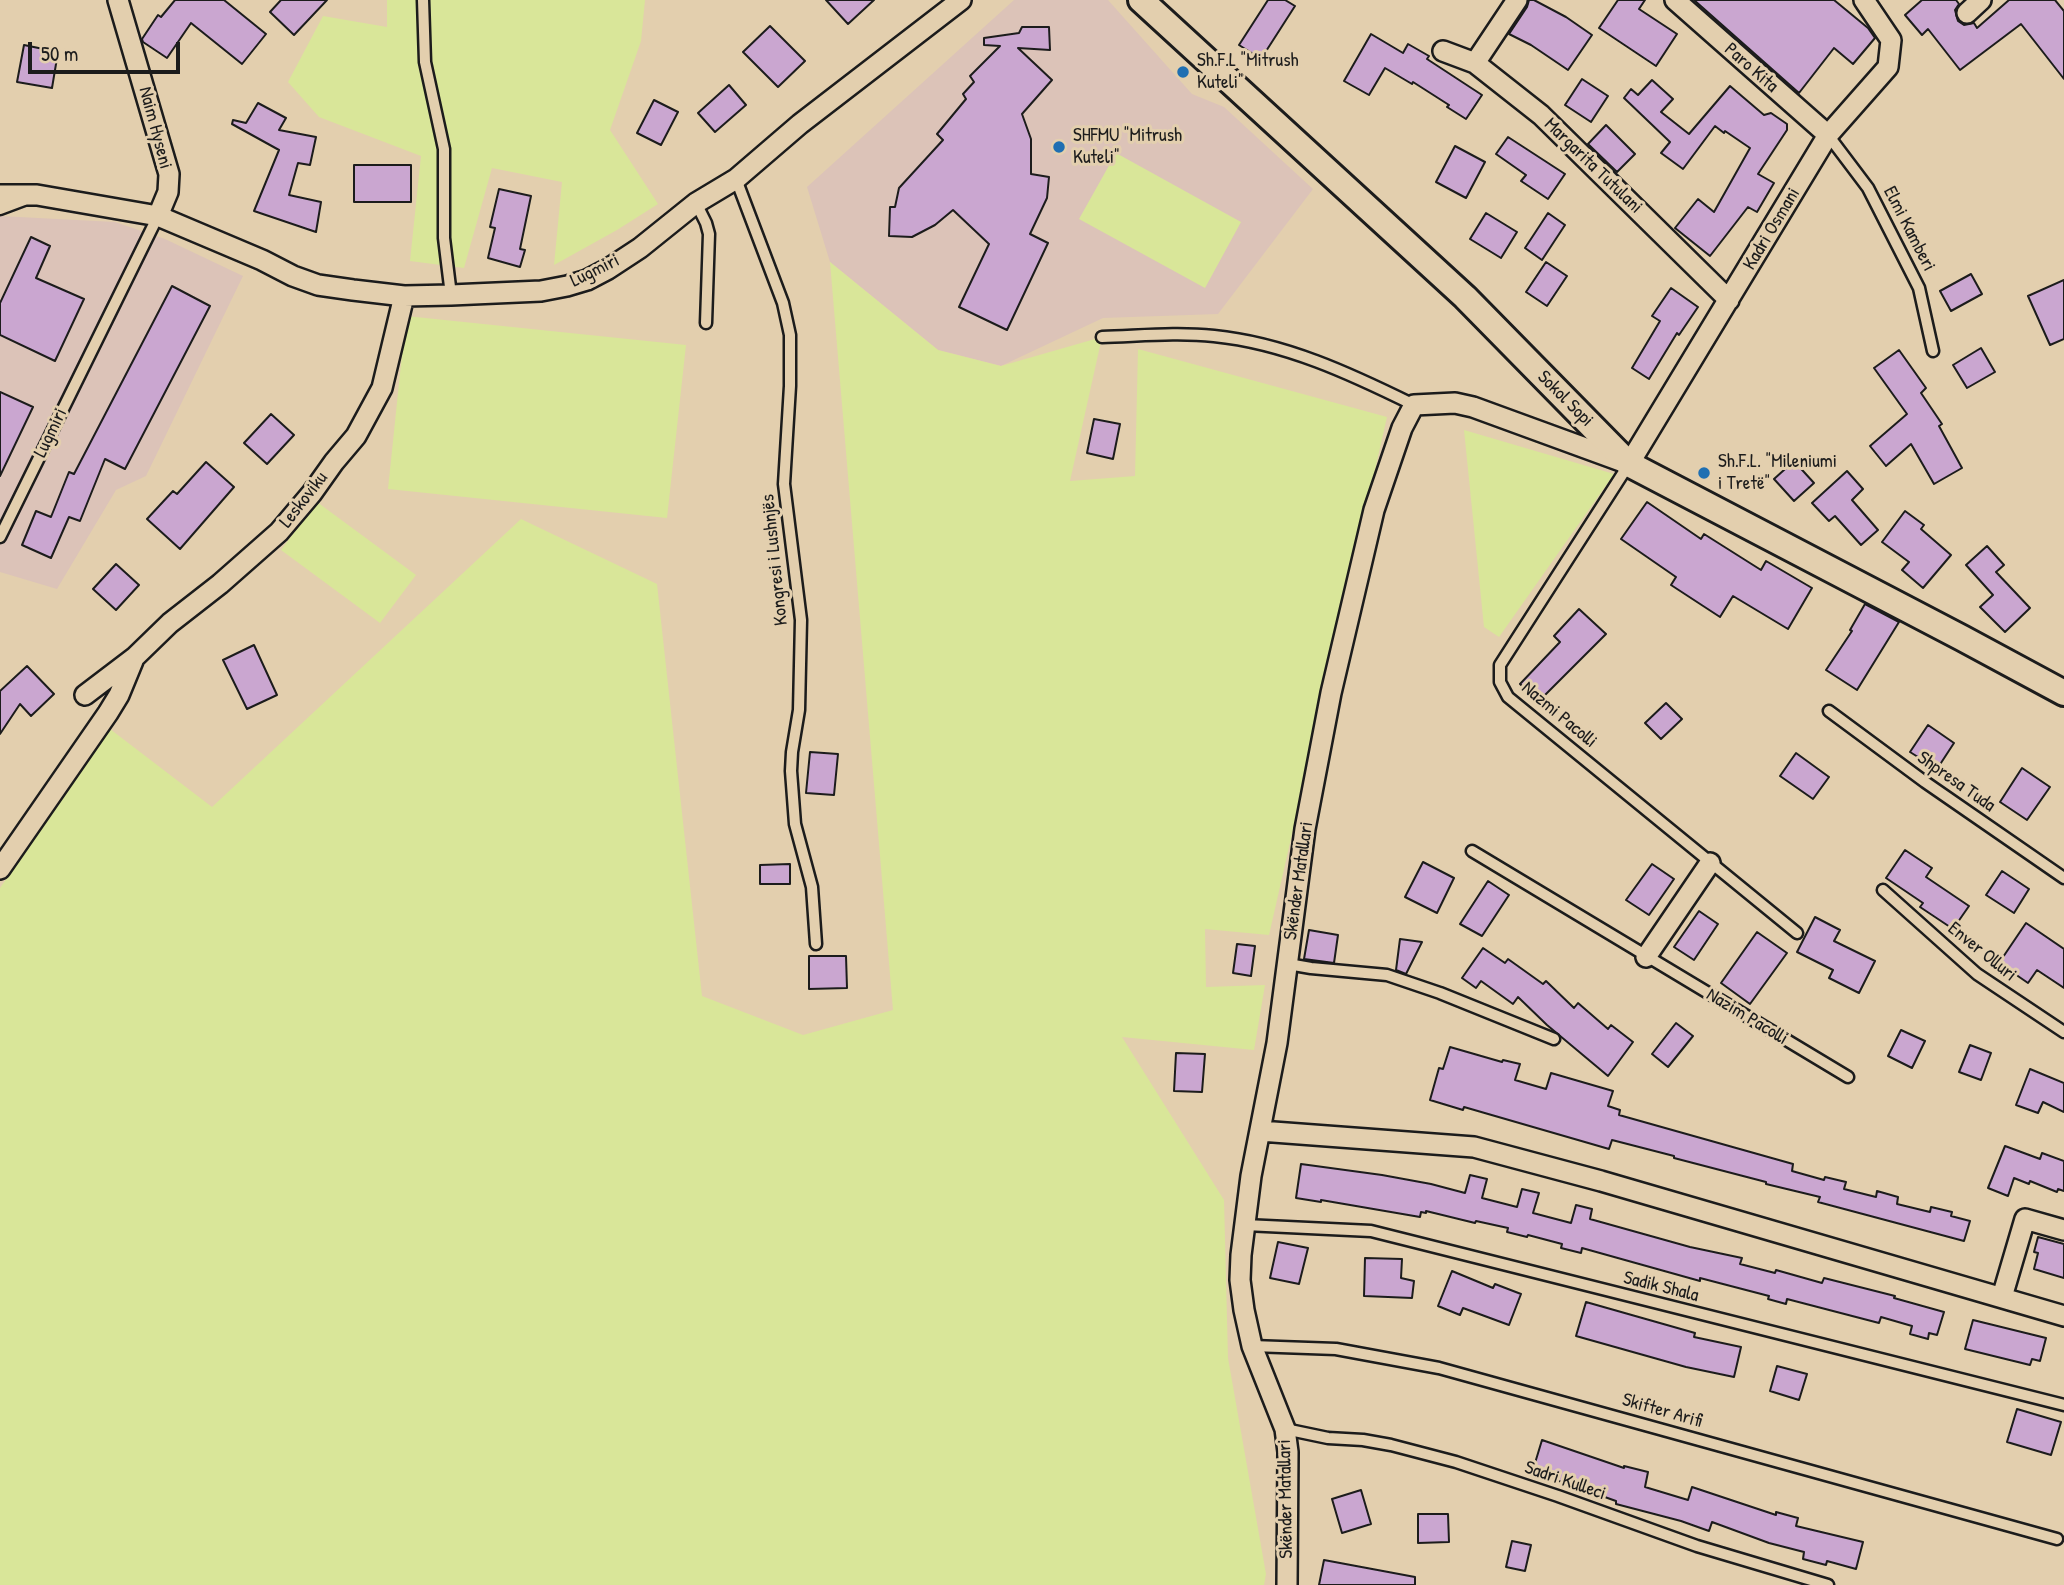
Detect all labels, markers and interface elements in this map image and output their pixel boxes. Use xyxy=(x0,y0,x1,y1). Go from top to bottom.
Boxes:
scale bar xyxy=(32,28,184,72)
street label: Paro Kita xyxy=(1719,38,1783,98)
text: 50 m xyxy=(41,39,78,68)
place label: Sh.F.L "Mitrush Kuteli" xyxy=(1197,50,1298,94)
marker: Sh.F.L "Mitrush Kuteli" xyxy=(1175,64,1191,80)
street label: Naim Hyseni xyxy=(133,85,177,171)
street label: Margarita Tutulani xyxy=(1539,113,1647,219)
place label: SHFMU "Mitrush Kuteli" xyxy=(1073,125,1182,169)
marker: SHFMU "Mitrush Kuteli" xyxy=(1051,139,1067,155)
street label: Elmi Kamberi xyxy=(1878,183,1940,275)
street label: Kadri Osmani xyxy=(1739,184,1805,274)
street label: Lugmiri xyxy=(567,249,623,293)
street label: Sokol Sopi xyxy=(1532,366,1598,432)
street label: Lugmiri xyxy=(29,405,73,461)
place label: Sh.F.L. "Mileniumi i Tretë" xyxy=(1718,451,1837,495)
marker: Sh.F.L. "Mileniumi i Tretë" xyxy=(1696,465,1712,481)
street label: Leskoviku xyxy=(275,467,333,533)
street label: Kongresi i Lushnjës xyxy=(757,493,793,627)
street label: Nazmi Pacolli xyxy=(1517,677,1601,753)
street label: Shpresa Tuda xyxy=(1913,747,1999,817)
street label: Skënder Matallari xyxy=(1279,820,1319,942)
street label: Enver Olluri xyxy=(1943,917,2021,987)
street label: Nazim Pacolli xyxy=(1702,984,1792,1050)
street label: Sadik Shala xyxy=(1621,1267,1701,1307)
street label: Skifter Arifi xyxy=(1619,1389,1705,1433)
street label: Skënder Matallari xyxy=(1274,1439,1298,1559)
street label: Sadri Kulleci xyxy=(1521,1456,1609,1506)

